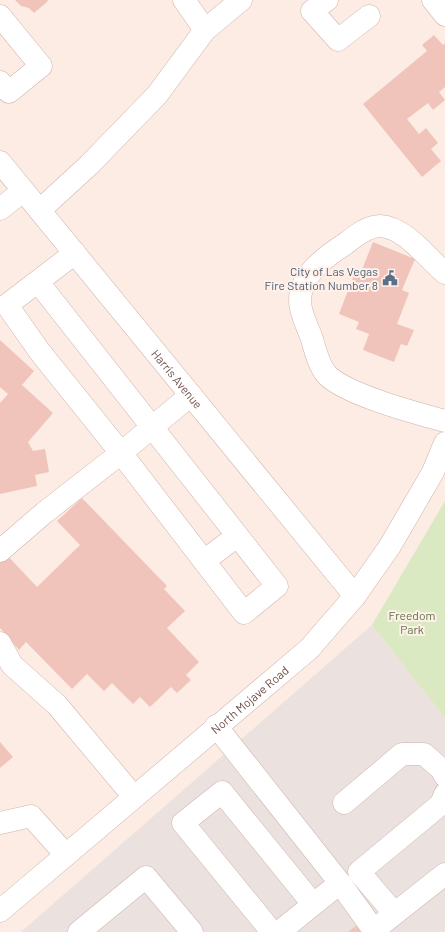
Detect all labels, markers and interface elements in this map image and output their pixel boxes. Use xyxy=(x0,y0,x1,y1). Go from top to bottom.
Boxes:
place label: City of Las Vegas Fire Station Number 8 xyxy=(264,264,378,292)
public building icon: City of Las Vegas Fire Station Number 8 xyxy=(381,269,399,287)
street label: Harris Avenue xyxy=(149,346,206,411)
park label: Freedom Park xyxy=(389,608,435,636)
street label: North Mojave Road xyxy=(208,663,291,736)

